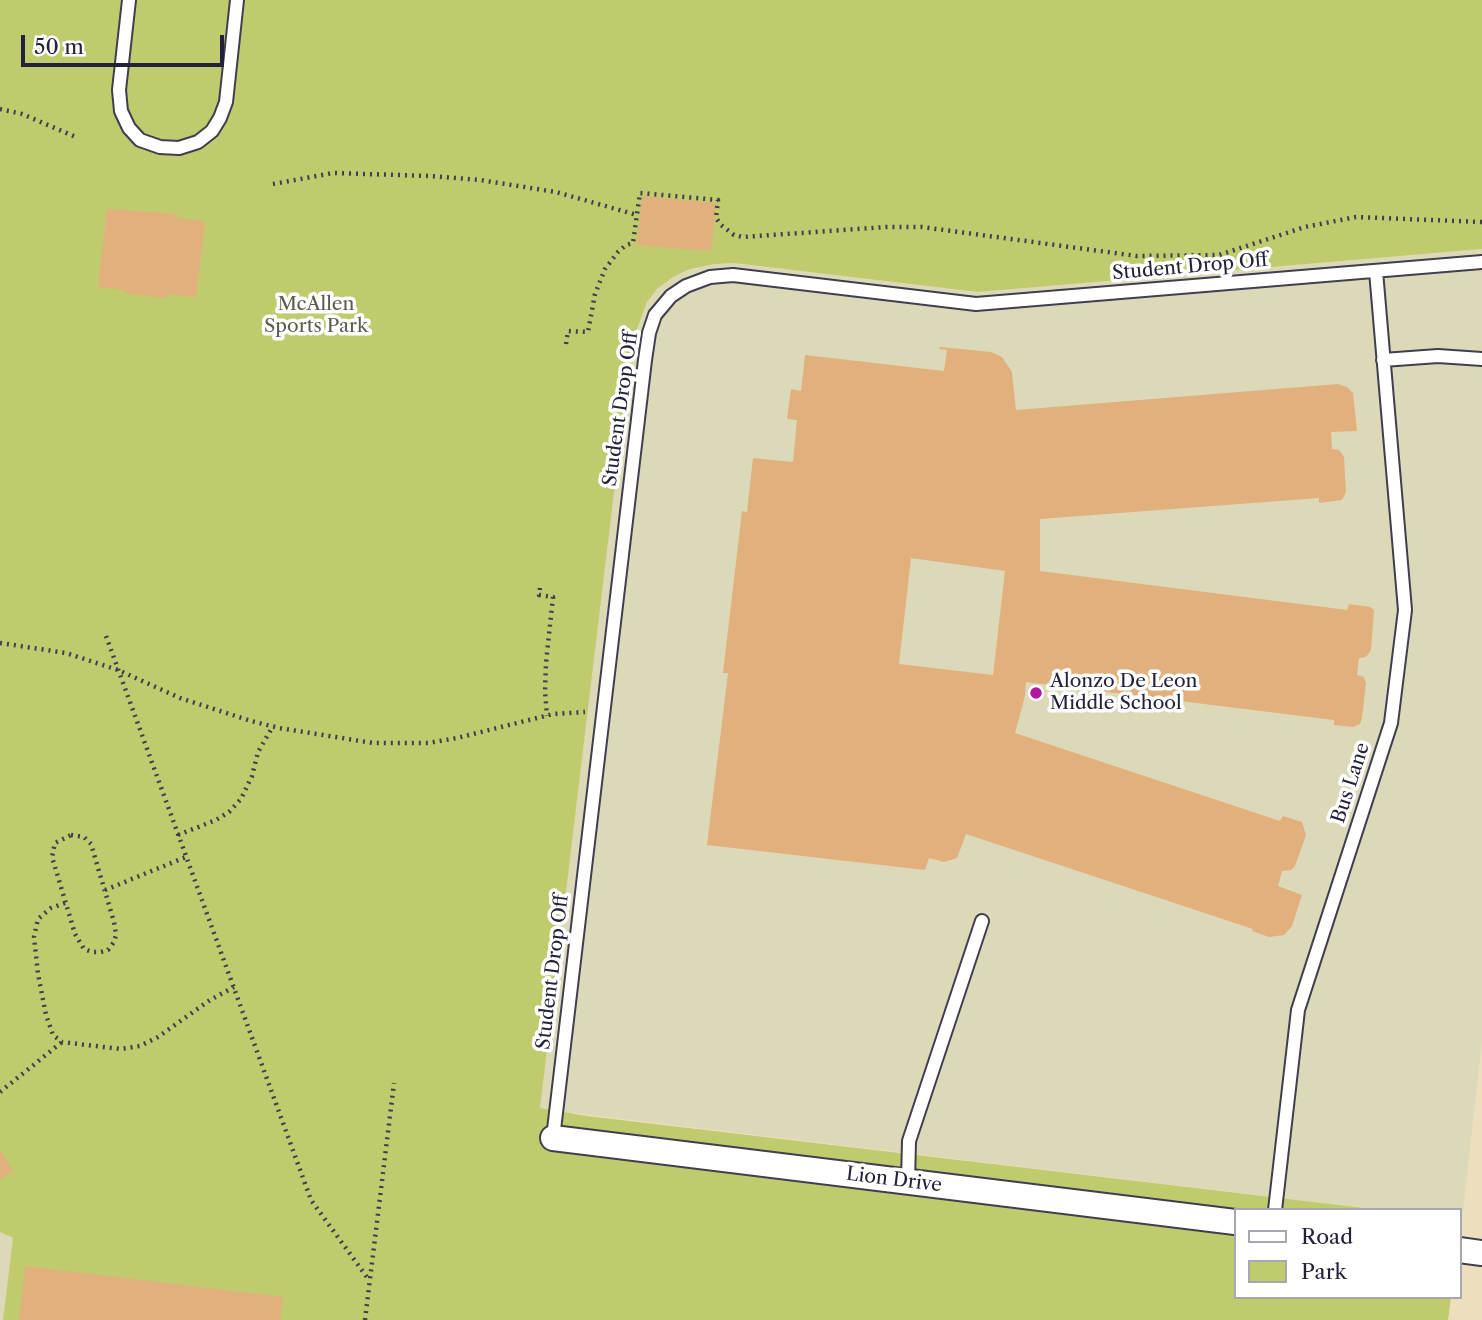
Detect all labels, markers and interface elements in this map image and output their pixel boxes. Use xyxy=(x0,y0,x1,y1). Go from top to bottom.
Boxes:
scale bar xyxy=(24,21,228,65)
text: 50 m xyxy=(34,34,84,59)
street label: Student Drop Off xyxy=(1111,249,1269,285)
park label: McAllen Sports Park xyxy=(264,294,368,338)
street label: Student Drop Off xyxy=(599,330,643,488)
place label: Alonzo De Leon Middle School xyxy=(1050,671,1197,715)
marker: Alonzo De Leon Middle School xyxy=(1028,685,1044,701)
street label: Bus Lane xyxy=(1327,740,1375,826)
street label: Student Drop Off xyxy=(532,893,574,1051)
street label: Lion Drive xyxy=(845,1163,943,1197)
legend xyxy=(1234,1208,1461,1299)
text: Road xyxy=(1301,1224,1353,1249)
text: Park xyxy=(1301,1259,1347,1284)

